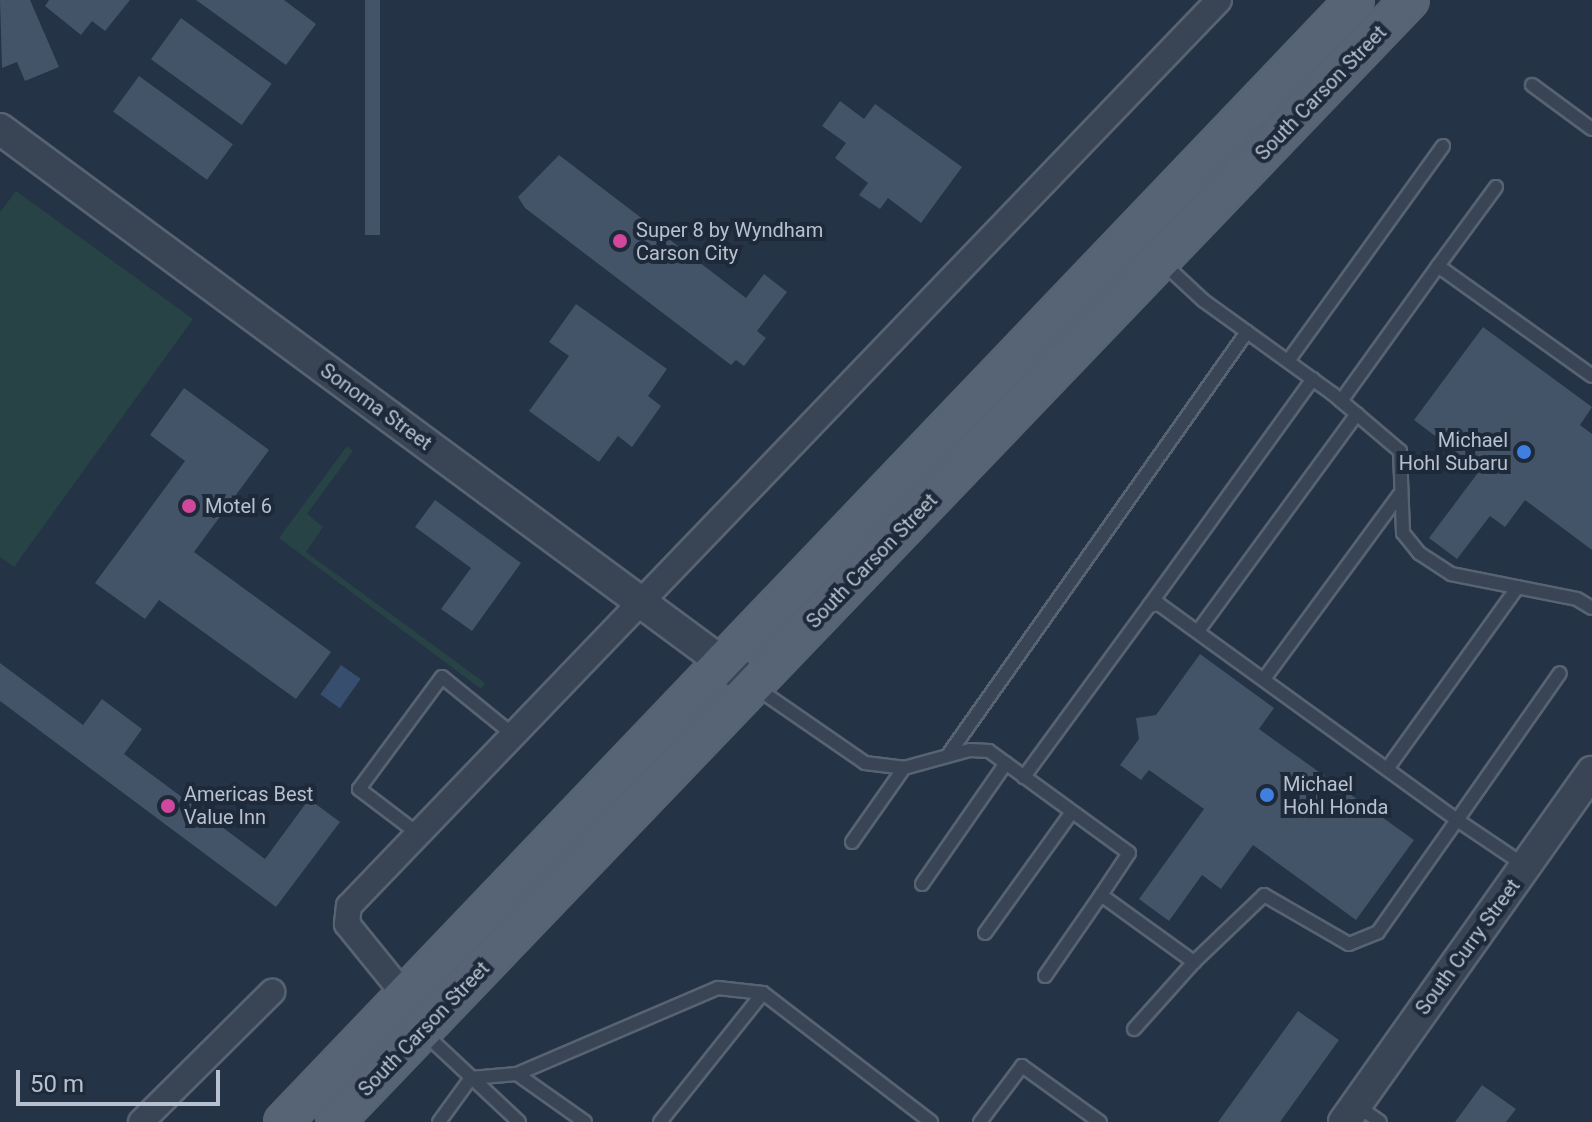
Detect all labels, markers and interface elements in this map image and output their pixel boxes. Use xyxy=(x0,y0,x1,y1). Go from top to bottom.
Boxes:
street label: South Carson Street xyxy=(1251,21,1391,165)
place label: Super 8 by Wyndham Carson City xyxy=(636,218,823,265)
marker: Super 8 by Wyndham Carson City xyxy=(611,232,629,250)
street label: Sonoma Street xyxy=(316,359,436,455)
place label: Michael Hohl Subaru xyxy=(1399,428,1508,475)
marker: Michael Hohl Subaru xyxy=(1515,443,1533,461)
street label: South Carson Street xyxy=(802,489,942,633)
place label: Motel 6 xyxy=(205,494,272,518)
marker: Motel 6 xyxy=(180,497,198,515)
place label: Michael Hohl Honda xyxy=(1283,772,1388,819)
place label: Americas Best Value Inn xyxy=(184,782,313,829)
marker: Michael Hohl Honda xyxy=(1258,786,1276,804)
marker: Americas Best Value Inn xyxy=(159,797,177,815)
street label: South Curry Street xyxy=(1411,875,1525,1019)
street label: South Carson Street xyxy=(354,957,494,1101)
scale bar xyxy=(20,1054,224,1104)
text: 50 m xyxy=(30,1070,84,1098)

